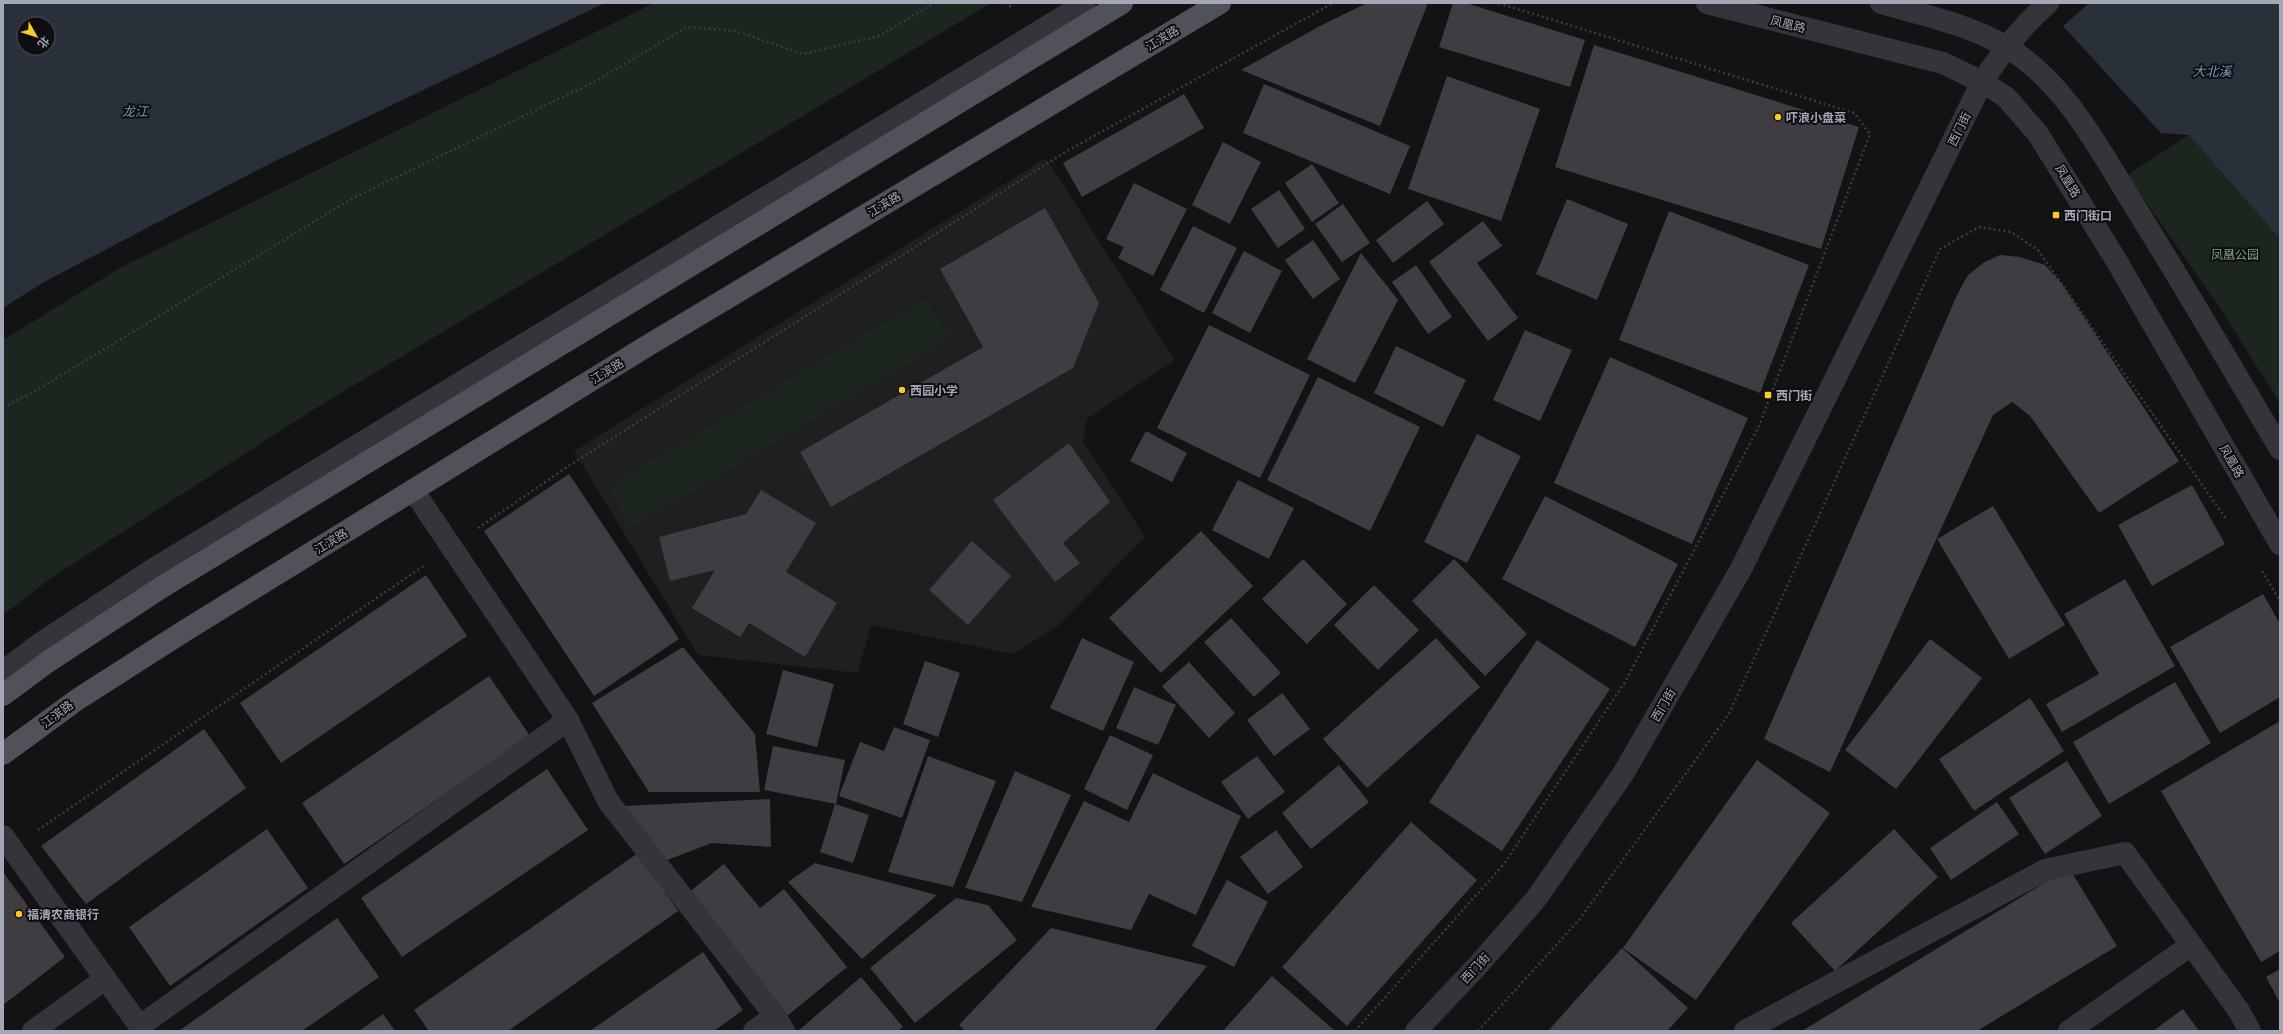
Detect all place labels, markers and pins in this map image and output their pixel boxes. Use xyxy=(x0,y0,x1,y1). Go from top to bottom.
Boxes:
place label: 吓浪小盘菜 xyxy=(1786,110,1846,125)
marker: 吓浪小盘菜 xyxy=(1773,112,1783,122)
place label: 西门街口 xyxy=(2064,208,2112,223)
marker: 西门街口 xyxy=(2051,210,2061,220)
place label: 西园小学 xyxy=(910,383,958,398)
marker: 西园小学 xyxy=(897,385,907,395)
place label: 西门街 xyxy=(1776,388,1812,403)
marker: 西门街 xyxy=(1763,390,1773,400)
place label: 福清农商银行 xyxy=(27,907,99,922)
marker: 福清农商银行 xyxy=(14,909,24,919)

